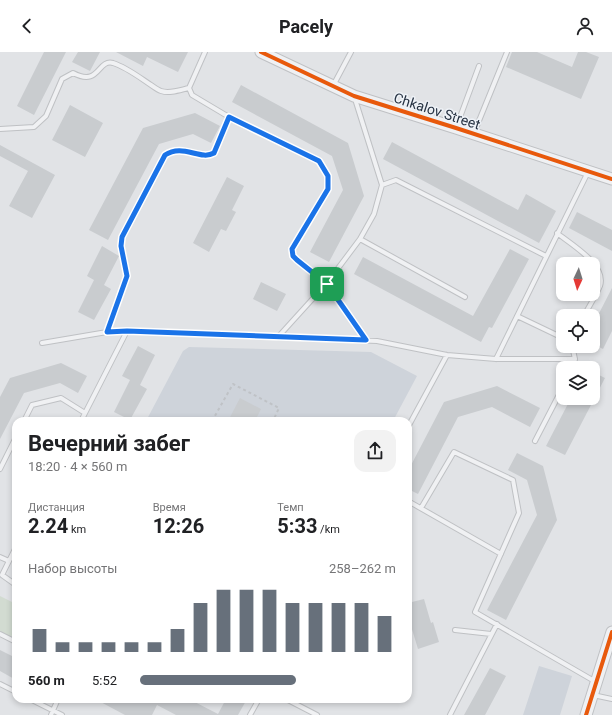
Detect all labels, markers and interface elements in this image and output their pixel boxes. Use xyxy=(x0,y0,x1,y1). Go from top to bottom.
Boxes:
icon: back xyxy=(16,15,38,37)
icon: person xyxy=(574,15,596,37)
text: Pacely xyxy=(279,16,333,37)
street label: Chkalov Street xyxy=(392,89,483,133)
north arrow xyxy=(556,257,600,301)
map controls xyxy=(556,257,600,405)
pin xyxy=(310,267,344,301)
icon: arrive xyxy=(316,273,338,295)
button: locate xyxy=(556,309,600,353)
button: layers xyxy=(556,361,600,405)
button: share xyxy=(354,430,396,472)
text: Вечерний забег xyxy=(28,431,190,456)
text: 18:20 · 4 × 560 m xyxy=(28,459,127,474)
text: Дистанция xyxy=(28,501,85,514)
text: Время xyxy=(153,501,186,514)
text: Темп xyxy=(277,501,304,514)
text: 2.24 xyxy=(28,514,68,538)
text: 12:26 xyxy=(153,514,204,538)
text: 5:33 xyxy=(277,514,317,538)
text: km xyxy=(68,523,86,536)
text: /km xyxy=(317,523,340,536)
text: Набор высоты xyxy=(28,561,117,576)
text: 258–262 m xyxy=(329,561,396,576)
text: 560 m xyxy=(28,673,65,688)
text: 5:52 xyxy=(92,673,117,688)

